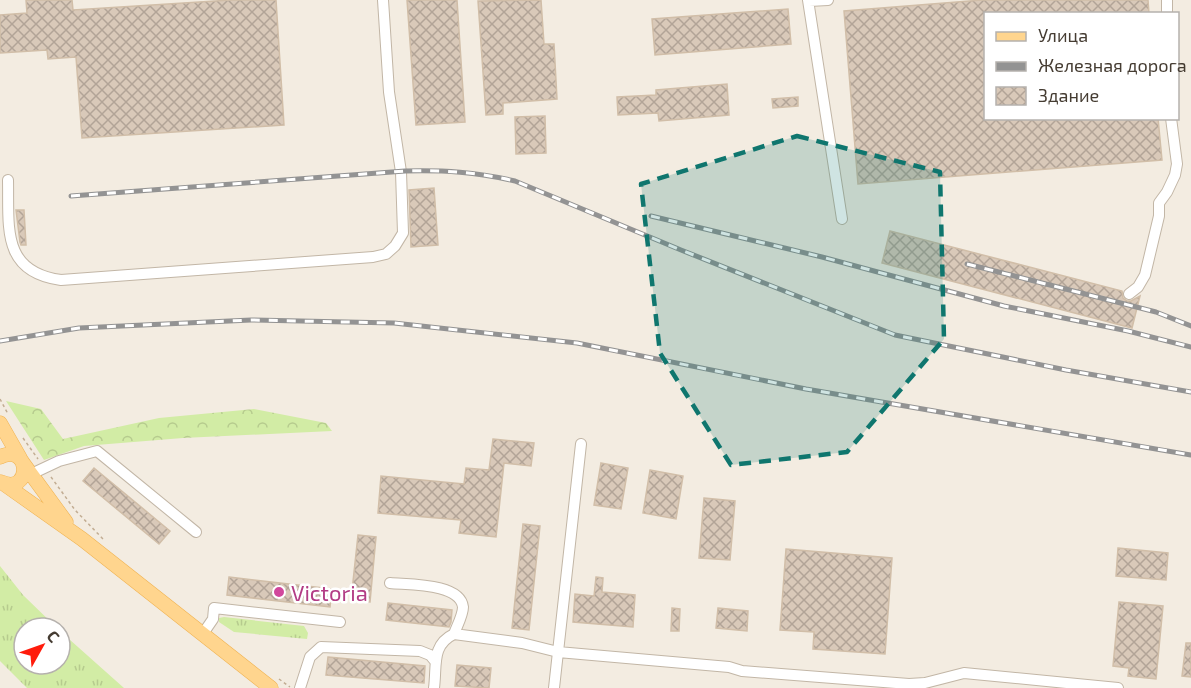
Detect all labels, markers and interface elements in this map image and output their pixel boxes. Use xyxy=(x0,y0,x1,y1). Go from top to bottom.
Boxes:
legend xyxy=(984,12,1179,120)
text: Улица xyxy=(1038,24,1088,46)
text: Железная дорога xyxy=(1038,54,1187,76)
text: Здание xyxy=(1038,84,1099,106)
place label: Victoria xyxy=(291,579,368,605)
marker: Victoria xyxy=(272,585,286,599)
north arrow xyxy=(12,616,72,676)
text: С xyxy=(44,626,64,646)

